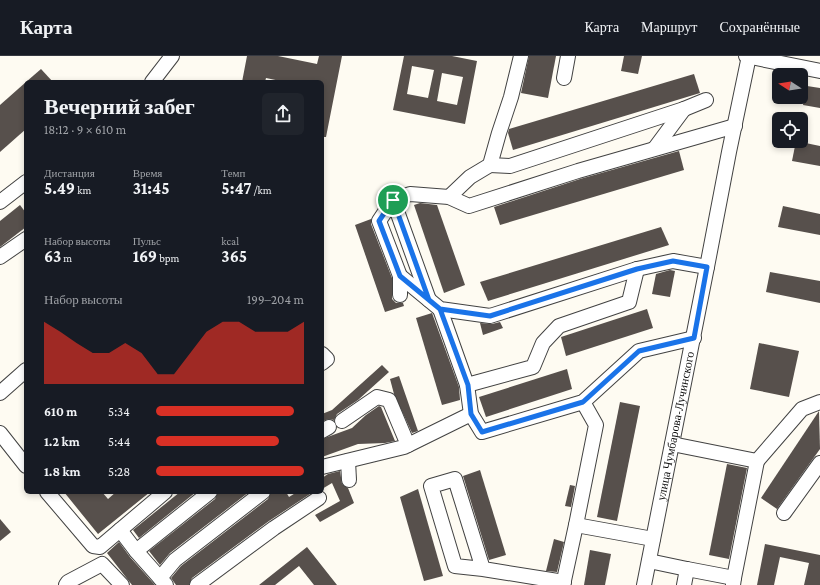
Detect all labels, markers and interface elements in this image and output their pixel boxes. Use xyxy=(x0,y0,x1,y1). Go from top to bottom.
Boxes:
text: Карта xyxy=(20,17,72,38)
text: Карта xyxy=(584,19,619,35)
text: Маршрут xyxy=(641,19,697,35)
text: Сохранённые xyxy=(719,19,800,35)
north arrow xyxy=(772,68,808,104)
map controls xyxy=(772,68,808,148)
button: share xyxy=(262,93,304,135)
text: Вечерний забег xyxy=(44,94,195,119)
button: locate xyxy=(772,112,808,148)
text: 18:12 · 9 × 610 m xyxy=(44,122,126,137)
text: Дистанция xyxy=(44,167,95,179)
text: Время xyxy=(133,167,162,179)
text: Темп xyxy=(221,167,245,179)
text: 5.49 xyxy=(44,179,75,198)
text: 31:45 xyxy=(133,179,169,198)
text: 5:47 xyxy=(221,179,251,198)
pin xyxy=(376,183,410,217)
text: km xyxy=(75,184,91,196)
text: /km xyxy=(251,184,271,196)
icon: arrive xyxy=(382,189,404,211)
text: Набор высоты xyxy=(44,235,111,247)
text: Пульс xyxy=(133,235,161,247)
text: kcal xyxy=(221,235,239,247)
text: 63 xyxy=(44,247,61,266)
text: 169 xyxy=(133,247,157,266)
text: 365 xyxy=(221,247,247,266)
text: m xyxy=(61,252,72,264)
text: bpm xyxy=(157,252,179,264)
text: Набор высоты xyxy=(44,292,123,307)
text: 199–204 m xyxy=(247,292,304,307)
street label: улица Чумбарова-Лучинского xyxy=(654,350,697,502)
text: 610 m xyxy=(44,404,77,419)
text: 5:34 xyxy=(108,404,130,419)
text: 1.2 km xyxy=(44,434,80,449)
text: 5:44 xyxy=(108,434,130,449)
text: 1.8 km xyxy=(44,464,81,479)
text: 5:28 xyxy=(108,464,130,479)

